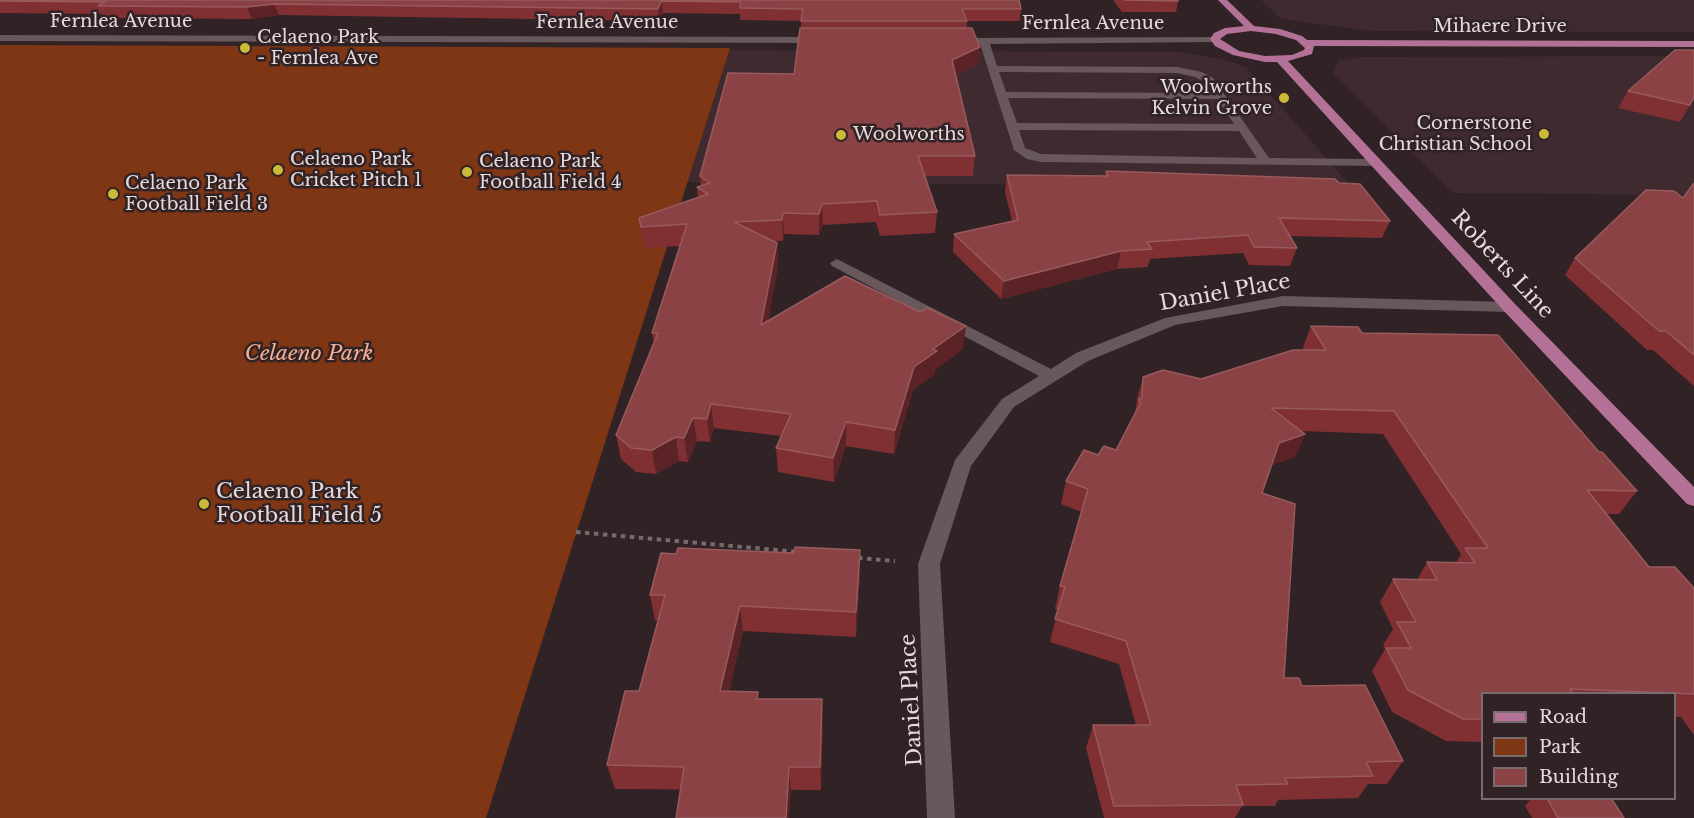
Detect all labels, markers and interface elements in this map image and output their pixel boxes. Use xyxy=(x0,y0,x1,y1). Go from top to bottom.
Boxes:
street label: Fernlea Avenue xyxy=(50,11,192,33)
street label: Fernlea Avenue xyxy=(536,12,678,34)
street label: Fernlea Avenue xyxy=(1022,13,1164,35)
street label: Mihaere Drive xyxy=(1433,16,1567,38)
place label: Celaeno Park - Fernlea Ave xyxy=(257,27,379,70)
marker: Celaeno Park - Fernlea Ave xyxy=(238,41,252,55)
place label: Woolworths Kelvin Grove xyxy=(1151,77,1272,119)
marker: Woolworths Kelvin Grove xyxy=(1277,91,1291,105)
place label: Cornerstone Christian School xyxy=(1379,113,1532,156)
place label: Woolworths xyxy=(853,124,965,146)
marker: Cornerstone Christian School xyxy=(1537,127,1551,141)
marker: Woolworths xyxy=(834,128,848,142)
place label: Celaeno Park Cricket Pitch 1 xyxy=(290,149,422,192)
place label: Celaeno Park Football Field 4 xyxy=(479,151,621,194)
marker: Celaeno Park Cricket Pitch 1 xyxy=(271,163,285,177)
marker: Celaeno Park Football Field 4 xyxy=(460,165,474,179)
place label: Celaeno Park Football Field 3 xyxy=(125,173,268,216)
marker: Celaeno Park Football Field 3 xyxy=(106,187,120,201)
street label: Roberts Line xyxy=(1446,206,1558,324)
street label: Daniel Place xyxy=(1157,269,1293,317)
park label: Celaeno Park xyxy=(245,341,373,367)
place label: Celaeno Park Football Field 5 xyxy=(216,479,382,529)
marker: Celaeno Park Football Field 5 xyxy=(197,497,211,511)
street label: Daniel Place xyxy=(896,633,928,767)
legend xyxy=(1481,692,1676,800)
text: Road xyxy=(1539,706,1587,728)
text: Park xyxy=(1539,736,1581,758)
text: Building xyxy=(1539,766,1618,788)

